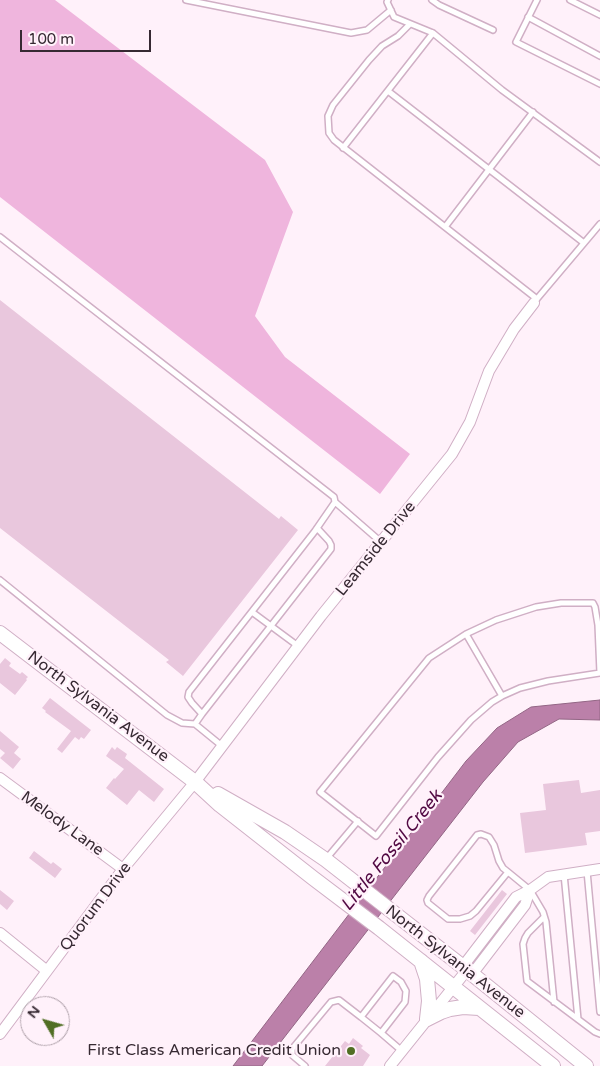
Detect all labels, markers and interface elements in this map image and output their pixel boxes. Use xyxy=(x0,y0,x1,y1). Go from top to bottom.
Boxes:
scale bar xyxy=(22,20,154,52)
text: 100 m xyxy=(28,30,74,48)
street label: Leamside Drive xyxy=(332,498,420,600)
street label: North Sylvania Avenue xyxy=(24,648,172,766)
water label: Little Fossil Creek xyxy=(337,786,447,916)
street label: Melody Lane xyxy=(17,787,107,861)
street label: Quorum Drive xyxy=(56,859,136,955)
street label: North Sylvania Avenue xyxy=(381,902,529,1022)
north arrow xyxy=(20,996,70,1046)
text: N xyxy=(23,1002,44,1022)
place label: First Class American Credit Union xyxy=(87,1041,341,1061)
marker: First Class American Credit Union xyxy=(345,1045,357,1057)

